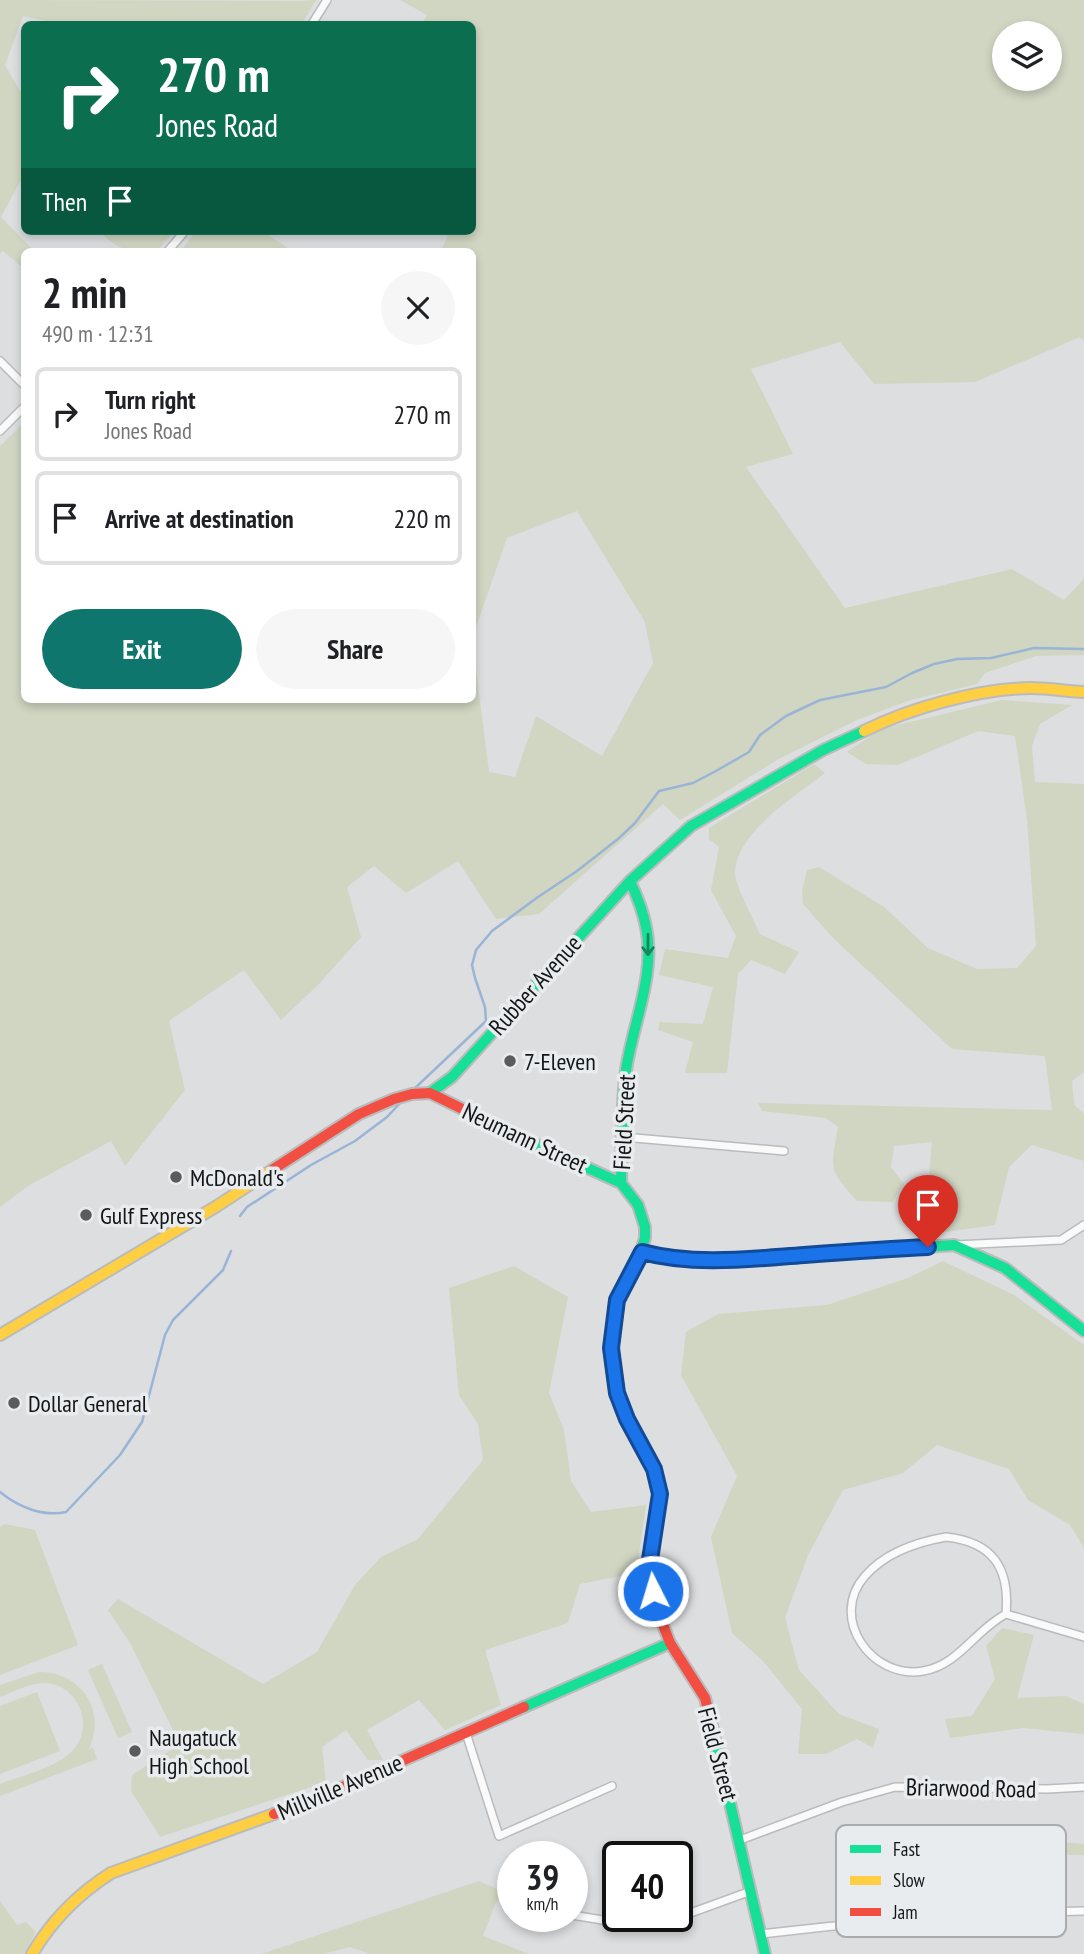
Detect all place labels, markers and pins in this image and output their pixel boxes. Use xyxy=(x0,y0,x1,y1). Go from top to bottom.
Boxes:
place label: 7-Eleven xyxy=(524,1046,596,1077)
marker: 7-Eleven xyxy=(502,1053,518,1069)
place label: McDonald's xyxy=(190,1162,284,1193)
marker: McDonald's xyxy=(168,1169,184,1185)
pin xyxy=(898,1175,958,1247)
place label: Gulf Express xyxy=(100,1200,202,1231)
marker: Gulf Express xyxy=(78,1207,94,1223)
place label: Dollar General xyxy=(28,1388,148,1419)
marker: Dollar General xyxy=(6,1395,22,1411)
place label: Naugatuck High School xyxy=(149,1722,249,1781)
marker: Naugatuck High School xyxy=(127,1743,143,1759)

